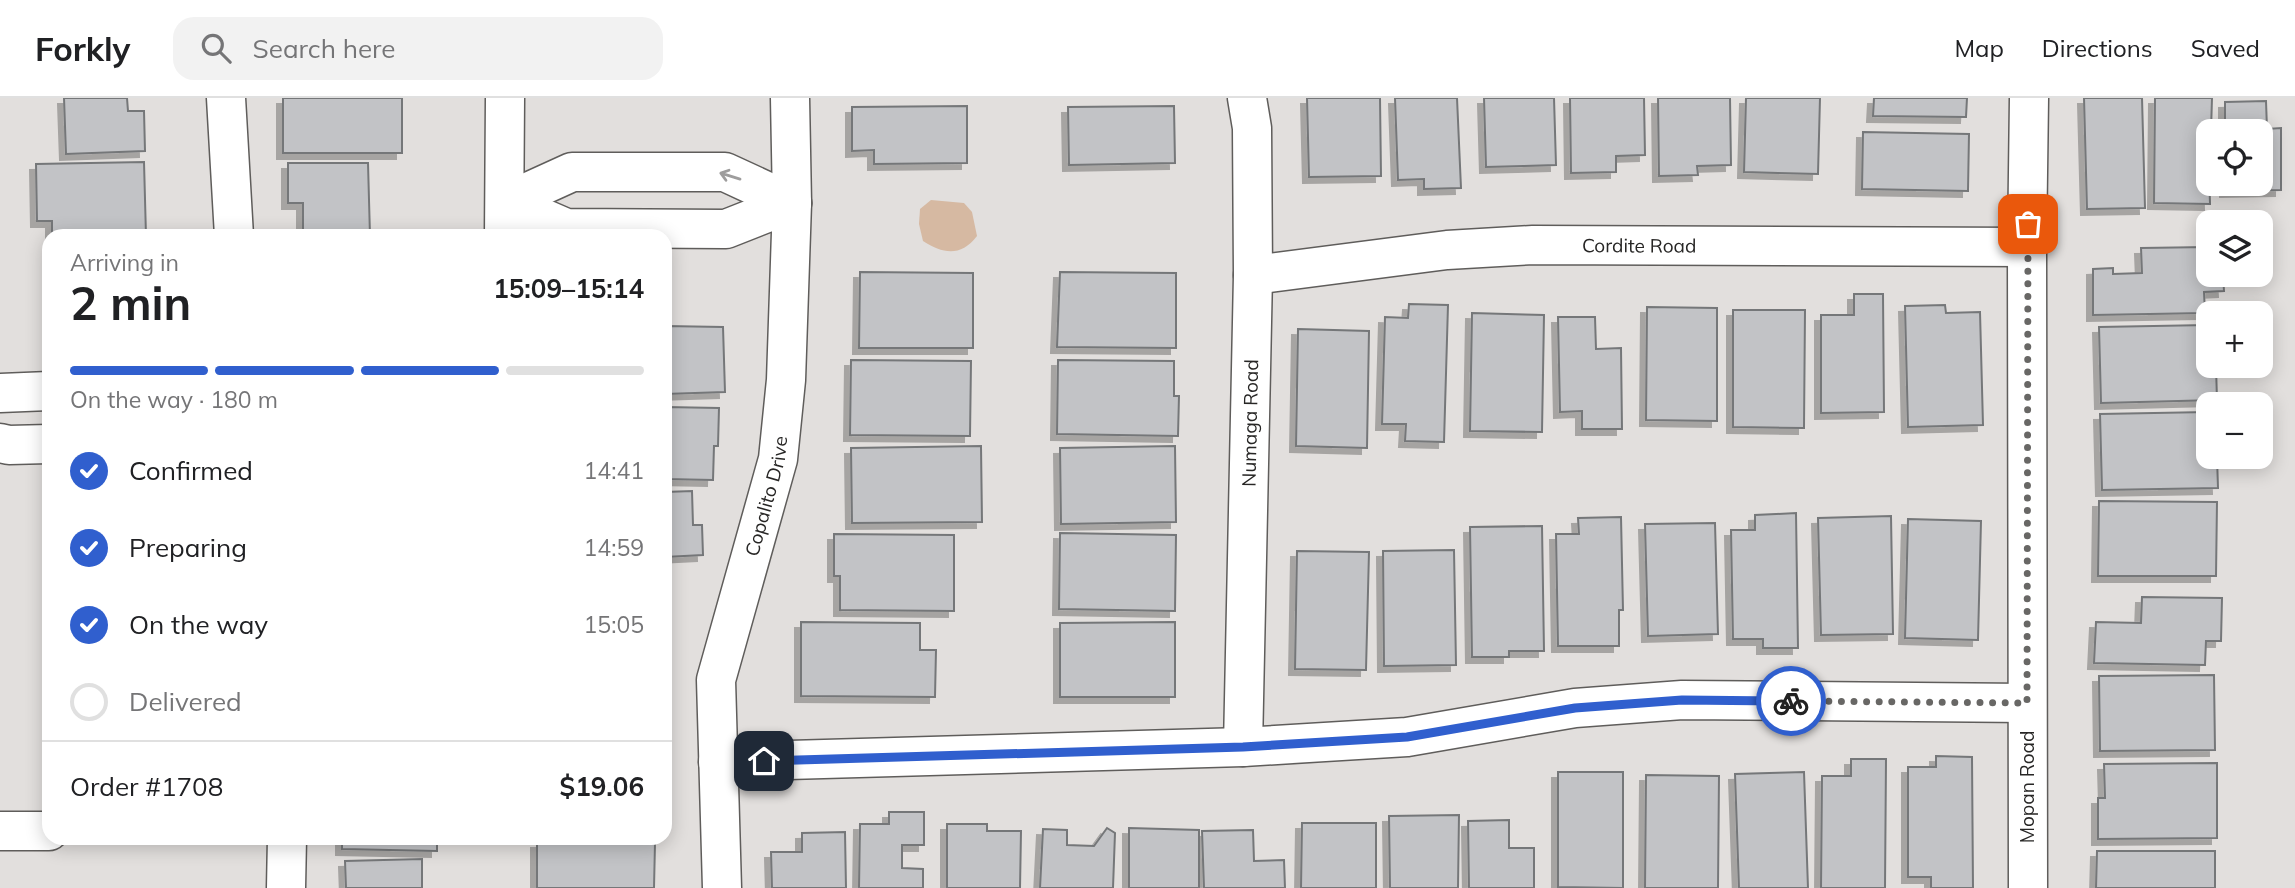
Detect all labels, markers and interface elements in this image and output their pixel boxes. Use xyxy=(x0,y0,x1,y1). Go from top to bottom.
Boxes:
search box xyxy=(173,17,663,80)
text: Forkly xyxy=(35,28,131,69)
icon: search xyxy=(197,29,235,67)
text: Search here xyxy=(253,32,395,65)
text: Map xyxy=(1954,33,2004,63)
text: Directions xyxy=(2042,33,2153,63)
text: Saved xyxy=(2191,33,2260,63)
map controls xyxy=(2196,119,2273,469)
button: locate xyxy=(2196,119,2273,196)
one-way arrow xyxy=(719,168,741,181)
pin xyxy=(1998,194,2058,254)
icon: bag xyxy=(2009,205,2047,243)
button: layers xyxy=(2196,210,2273,287)
street label: Cordite Road xyxy=(1582,233,1697,258)
text: Arriving in xyxy=(70,248,179,277)
text: 15:09–15:14 xyxy=(493,272,644,305)
text: 2 min xyxy=(70,274,191,332)
button: + xyxy=(2196,301,2273,378)
street label: Numaga Road xyxy=(1237,359,1263,487)
text: On the way · 180 m xyxy=(70,385,278,414)
button: − xyxy=(2196,392,2273,469)
street label: Copalito Drive xyxy=(739,435,792,559)
icon: check xyxy=(70,452,108,490)
text: Confirmed xyxy=(129,454,253,487)
text: 14:41 xyxy=(584,456,644,485)
icon: check xyxy=(70,529,108,567)
text: Preparing xyxy=(129,531,247,564)
text: 14:59 xyxy=(584,533,644,562)
icon: check xyxy=(70,606,108,644)
text: On the way xyxy=(129,608,268,641)
text: 15:05 xyxy=(584,610,644,639)
courier xyxy=(1756,666,1826,736)
icon: bike xyxy=(1772,682,1810,720)
text: Delivered xyxy=(129,685,242,718)
pin xyxy=(734,731,794,791)
street label: Mopan Road xyxy=(2015,731,2039,843)
icon: home xyxy=(745,742,783,780)
text: Order #1708 xyxy=(70,770,223,803)
text: $19.06 xyxy=(560,770,644,803)

